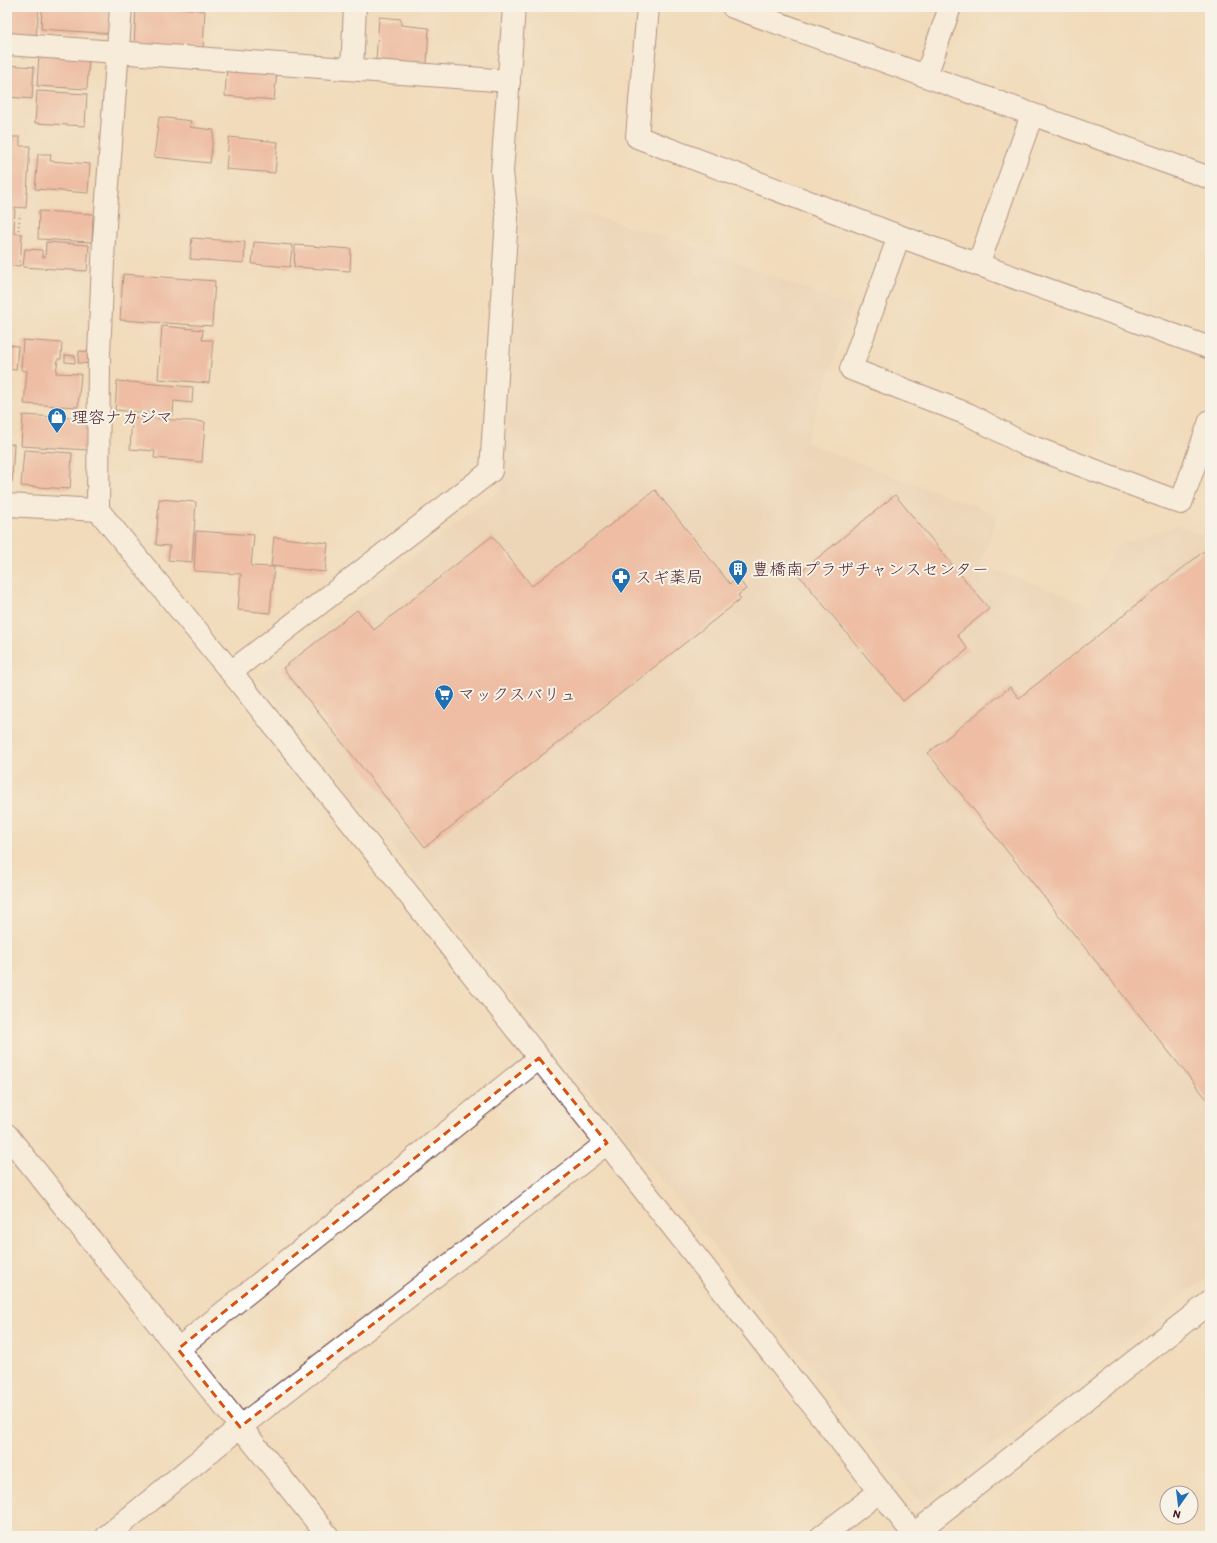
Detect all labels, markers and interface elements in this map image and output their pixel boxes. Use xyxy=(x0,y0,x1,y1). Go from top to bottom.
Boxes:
shop icon: 理容ナカジマ xyxy=(46,406,68,434)
place label: 理容ナカジマ xyxy=(71,407,173,427)
building icon: 豊橋南プラザチャンスセンター xyxy=(727,558,749,586)
place label: 豊橋南プラザチャンスセンター xyxy=(752,559,989,579)
pharmacy icon: スギ薬局 xyxy=(610,566,632,594)
place label: スギ薬局 xyxy=(635,567,703,587)
supermarket icon: マックスバリュ xyxy=(433,683,455,711)
place label: マックスバリュ xyxy=(458,684,577,704)
north arrow xyxy=(1159,1485,1199,1525)
text: N xyxy=(1172,1507,1182,1521)

